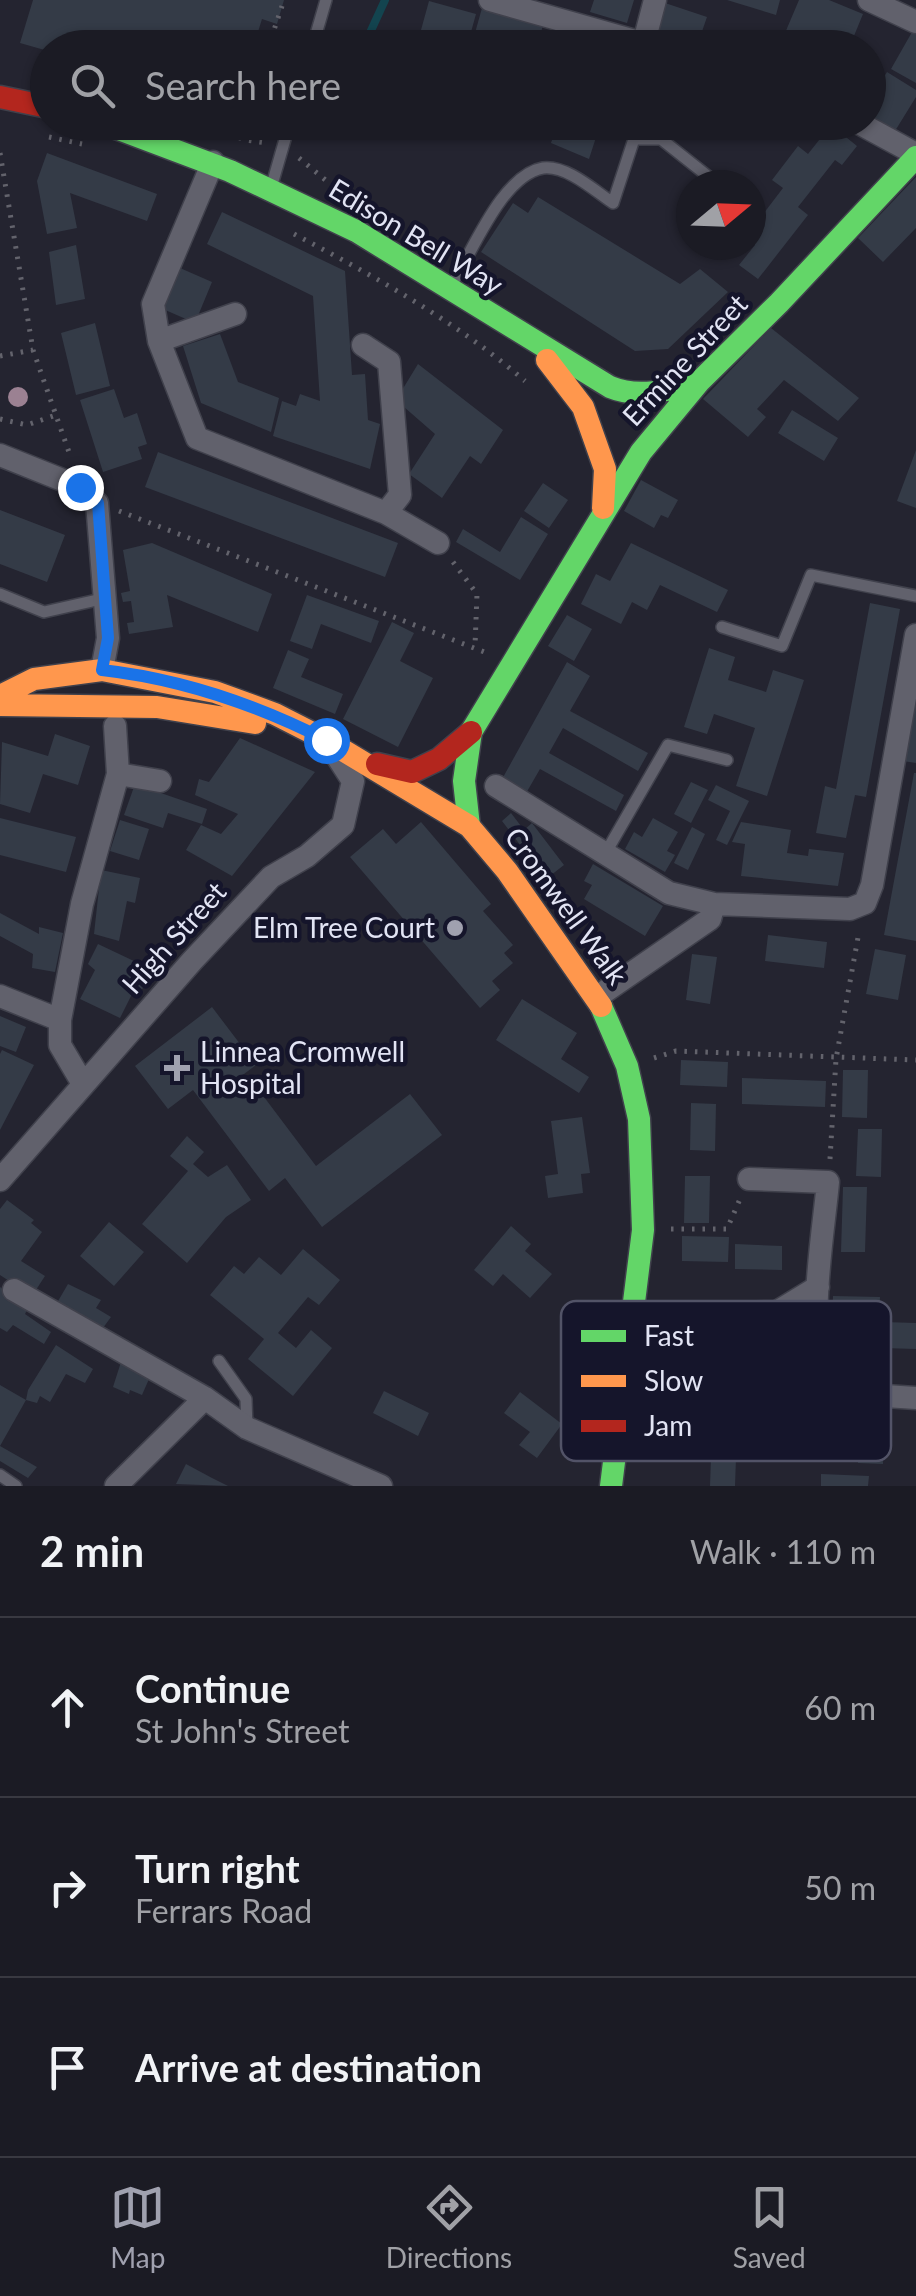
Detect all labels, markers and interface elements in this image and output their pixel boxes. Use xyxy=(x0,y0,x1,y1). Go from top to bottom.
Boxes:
search box xyxy=(30,30,886,140)
icon: search xyxy=(65,58,120,113)
text: Search here xyxy=(145,62,341,108)
north arrow xyxy=(676,170,766,260)
street label: Edison Bell Way xyxy=(323,171,510,302)
street label: Ermine Street xyxy=(615,287,754,432)
route end xyxy=(58,465,104,511)
route start xyxy=(304,718,350,764)
street label: Cromwell Walk xyxy=(498,820,636,991)
street label: High Street xyxy=(114,874,232,1000)
place label: Elm Tree Court xyxy=(253,910,435,944)
marker: Elm Tree Court xyxy=(444,917,466,939)
place label: Linnea Cromwell Hospital xyxy=(200,1034,405,1100)
marker: Linnea Cromwell Hospital xyxy=(164,1055,190,1081)
legend xyxy=(561,1301,891,1461)
text: Fast xyxy=(644,1318,694,1352)
text: Slow xyxy=(644,1363,703,1397)
text: Jam xyxy=(644,1408,692,1442)
text: 2 min xyxy=(40,1526,144,1576)
text: Walk · 110 m xyxy=(690,1532,876,1571)
text: Continue xyxy=(135,1665,290,1711)
icon: ahead xyxy=(40,1680,95,1735)
text: 60 m xyxy=(804,1688,876,1727)
text: St John's Street xyxy=(135,1711,349,1750)
text: Turn right xyxy=(135,1845,300,1891)
icon: right xyxy=(40,1860,95,1915)
text: 50 m xyxy=(804,1868,876,1907)
text: Ferrars Road xyxy=(135,1891,312,1930)
icon: arrive xyxy=(40,2040,95,2095)
text: Arrive at destination xyxy=(135,2044,482,2090)
tab: Map xyxy=(110,2180,165,2274)
tab: Directions xyxy=(386,2180,512,2274)
tab: Saved xyxy=(733,2180,806,2274)

